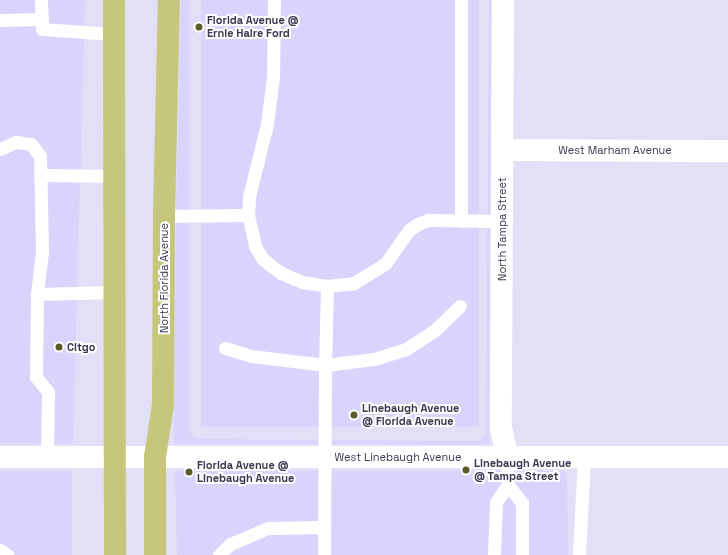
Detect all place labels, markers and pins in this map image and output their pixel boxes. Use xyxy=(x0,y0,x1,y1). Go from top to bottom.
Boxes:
place label: Florida Avenue @ Ernie Haire Ford xyxy=(207,14,299,40)
marker: Florida Avenue @ Ernie Haire Ford xyxy=(194,22,204,32)
place label: Citgo xyxy=(67,340,96,354)
marker: Citgo xyxy=(54,342,64,352)
place label: Linebaugh Avenue @ Florida Avenue xyxy=(362,402,459,428)
marker: Linebaugh Avenue @ Florida Avenue xyxy=(349,410,359,420)
place label: Linebaugh Avenue @ Tampa Street xyxy=(474,457,571,483)
place label: Florida Avenue @ Linebaugh Avenue xyxy=(197,459,294,485)
marker: Linebaugh Avenue @ Tampa Street xyxy=(461,465,471,475)
marker: Florida Avenue @ Linebaugh Avenue xyxy=(184,467,194,477)

